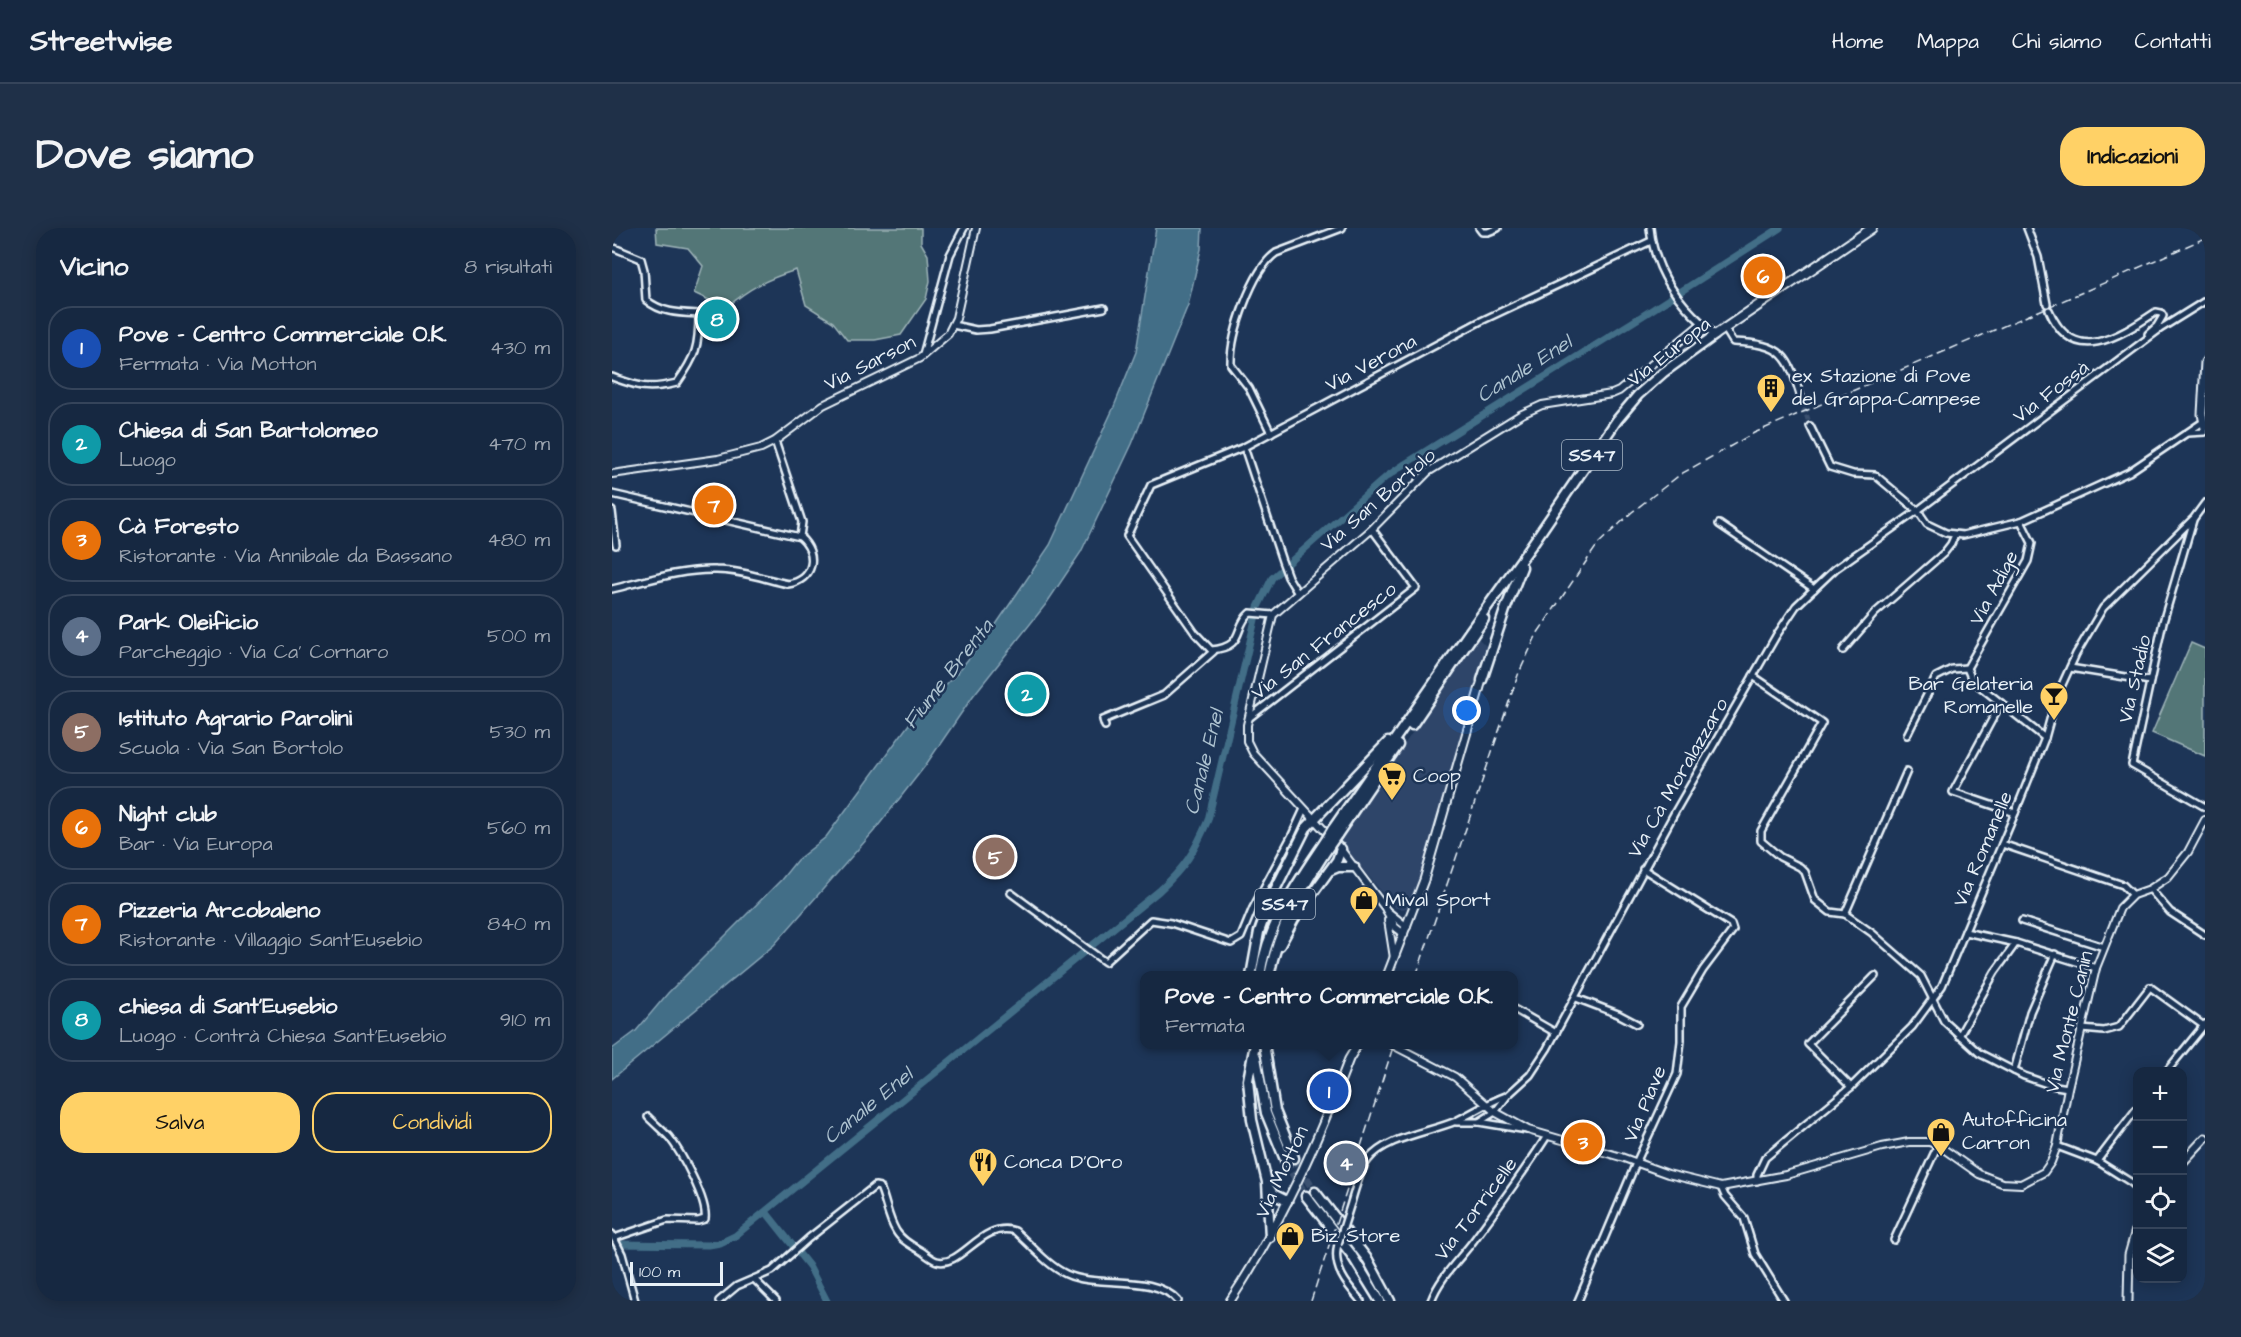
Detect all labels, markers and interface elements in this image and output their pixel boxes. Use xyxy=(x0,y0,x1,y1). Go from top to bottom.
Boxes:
text: Streetwise xyxy=(30,22,172,61)
text: Home xyxy=(1832,27,1884,56)
text: Mappa xyxy=(1917,27,1979,56)
text: Chi siamo xyxy=(2012,27,2101,56)
text: Contatti xyxy=(2134,27,2211,56)
text: Dove siamo xyxy=(36,127,253,185)
button: Indicazioni xyxy=(2060,127,2205,186)
text: Vicino xyxy=(60,249,128,285)
text: 8 risultati xyxy=(464,253,552,281)
pin: 6 xyxy=(1744,254,1782,298)
pin: 8 xyxy=(698,296,736,341)
street label: Via Europa xyxy=(1621,310,1717,394)
text: Pove - Centro Commerciale O.K. xyxy=(119,319,447,350)
street label: Via Verona xyxy=(1320,327,1422,399)
water label: Canale Enel xyxy=(1471,327,1580,410)
street label: Via Sarson xyxy=(819,328,921,398)
text: 1 xyxy=(80,334,83,362)
text: 430 m xyxy=(490,334,550,362)
text: Fermata · Via Motton xyxy=(119,350,317,378)
street label: Via Fossà xyxy=(2007,354,2095,430)
place label: ex Stazione di Pove del Grappa-Campese xyxy=(1792,362,1981,413)
building icon: ex Stazione di Pove del Grappa-Campese xyxy=(1755,372,1787,414)
text: Chiesa di San Bartolomeo xyxy=(119,415,378,446)
text: 2 xyxy=(76,430,87,458)
text: 470 m xyxy=(488,430,550,458)
road number: SS47 xyxy=(1562,440,1622,470)
street label: Via San Bortolo xyxy=(1314,442,1442,558)
text: Luogo xyxy=(119,446,176,474)
pin: 7 xyxy=(694,482,734,528)
text: Cà Foresto xyxy=(119,511,239,542)
text: 3 xyxy=(76,526,87,554)
text: 480 m xyxy=(487,526,550,554)
text: Ristorante · Via Annibale da Bassano xyxy=(119,542,452,570)
street label: Via Adige xyxy=(1963,546,2026,631)
street label: Via San Francesco xyxy=(1246,575,1402,707)
text: Park Oleificio xyxy=(119,607,258,638)
water label: Fiume Brenta xyxy=(896,612,1001,735)
text: 4 xyxy=(75,622,88,650)
text: 500 m xyxy=(487,622,550,650)
street label: Via Stadio xyxy=(2111,632,2159,726)
text: Parcheggio · Via Ca' Cornaro xyxy=(119,638,388,666)
place label: Bar Gelateria Romanelle xyxy=(1908,670,2033,721)
pin: 2 xyxy=(1008,672,1046,716)
bar icon: Bar Gelateria Romanelle xyxy=(2038,680,2070,722)
street label: Via Cà Moralazzaro xyxy=(1621,693,1735,863)
your location xyxy=(1452,696,1481,725)
text: Istituto Agrario Parolini xyxy=(119,703,352,734)
water label: Canale Enel xyxy=(1177,704,1232,818)
text: 5 xyxy=(74,718,89,746)
text: 530 m xyxy=(489,718,550,746)
text: Scuola · Via San Bortolo xyxy=(119,734,343,762)
supermarket icon: Coop xyxy=(1376,760,1408,802)
place label: Coop xyxy=(1413,762,1461,790)
street label: Via Romanelle xyxy=(1946,787,2020,911)
text: Night club xyxy=(119,799,217,830)
text: 6 xyxy=(75,814,88,842)
text: 560 m xyxy=(487,814,550,842)
text: Bar · Via Europa xyxy=(119,830,273,858)
pin: 5 xyxy=(976,834,1015,880)
shop icon: Mival Sport xyxy=(1348,884,1380,926)
place label: Mival Sport xyxy=(1385,886,1491,914)
road number: SS47 xyxy=(1255,889,1315,919)
text: Pizzeria Arcobaleno xyxy=(119,895,320,926)
text: 7 xyxy=(75,910,88,938)
text: 840 m xyxy=(487,910,550,938)
text: Ristorante · Villaggio Sant'Eusebio xyxy=(119,926,422,954)
street label: Via Monte Canin xyxy=(2038,948,2100,1096)
popup xyxy=(1140,971,1518,1049)
text: Pove - Centro Commerciale O.K. xyxy=(1165,981,1493,1012)
text: chiesa di Sant'Eusebio xyxy=(119,991,338,1022)
text: 8 xyxy=(75,1006,88,1034)
text: 910 m xyxy=(500,1006,550,1034)
text: Fermata xyxy=(1165,1012,1245,1040)
text: Luogo · Contrà Chiesa Sant'Eusebio xyxy=(119,1022,446,1050)
water label: Canale Enel xyxy=(817,1059,921,1151)
street label: Via Piave xyxy=(1616,1061,1674,1147)
map controls xyxy=(2133,1067,2187,1283)
button: + xyxy=(2133,1067,2187,1121)
pin: 1 xyxy=(1310,1068,1348,1114)
button: Salva xyxy=(60,1092,300,1153)
button: Condividi xyxy=(312,1092,552,1153)
place label: Autofficina Carron xyxy=(1962,1106,2067,1157)
shop icon: Autofficina Carron xyxy=(1925,1116,1957,1158)
pin: 3 xyxy=(1564,1120,1602,1164)
street label: Via Motton xyxy=(1248,1121,1316,1223)
button: − xyxy=(2133,1121,2187,1175)
pin: 4 xyxy=(1326,1140,1366,1186)
restaurant icon: Conca D'Oro xyxy=(967,1146,999,1188)
place label: Conca D'Oro xyxy=(1004,1148,1122,1176)
street label: Via Torricelle xyxy=(1428,1151,1524,1267)
button: locate xyxy=(2133,1175,2187,1229)
shop icon: Biz Store xyxy=(1274,1220,1306,1262)
place label: Biz Store xyxy=(1311,1222,1400,1250)
button: layers xyxy=(2133,1229,2187,1283)
scale bar xyxy=(630,1259,723,1286)
text: 100 m xyxy=(639,1261,680,1283)

